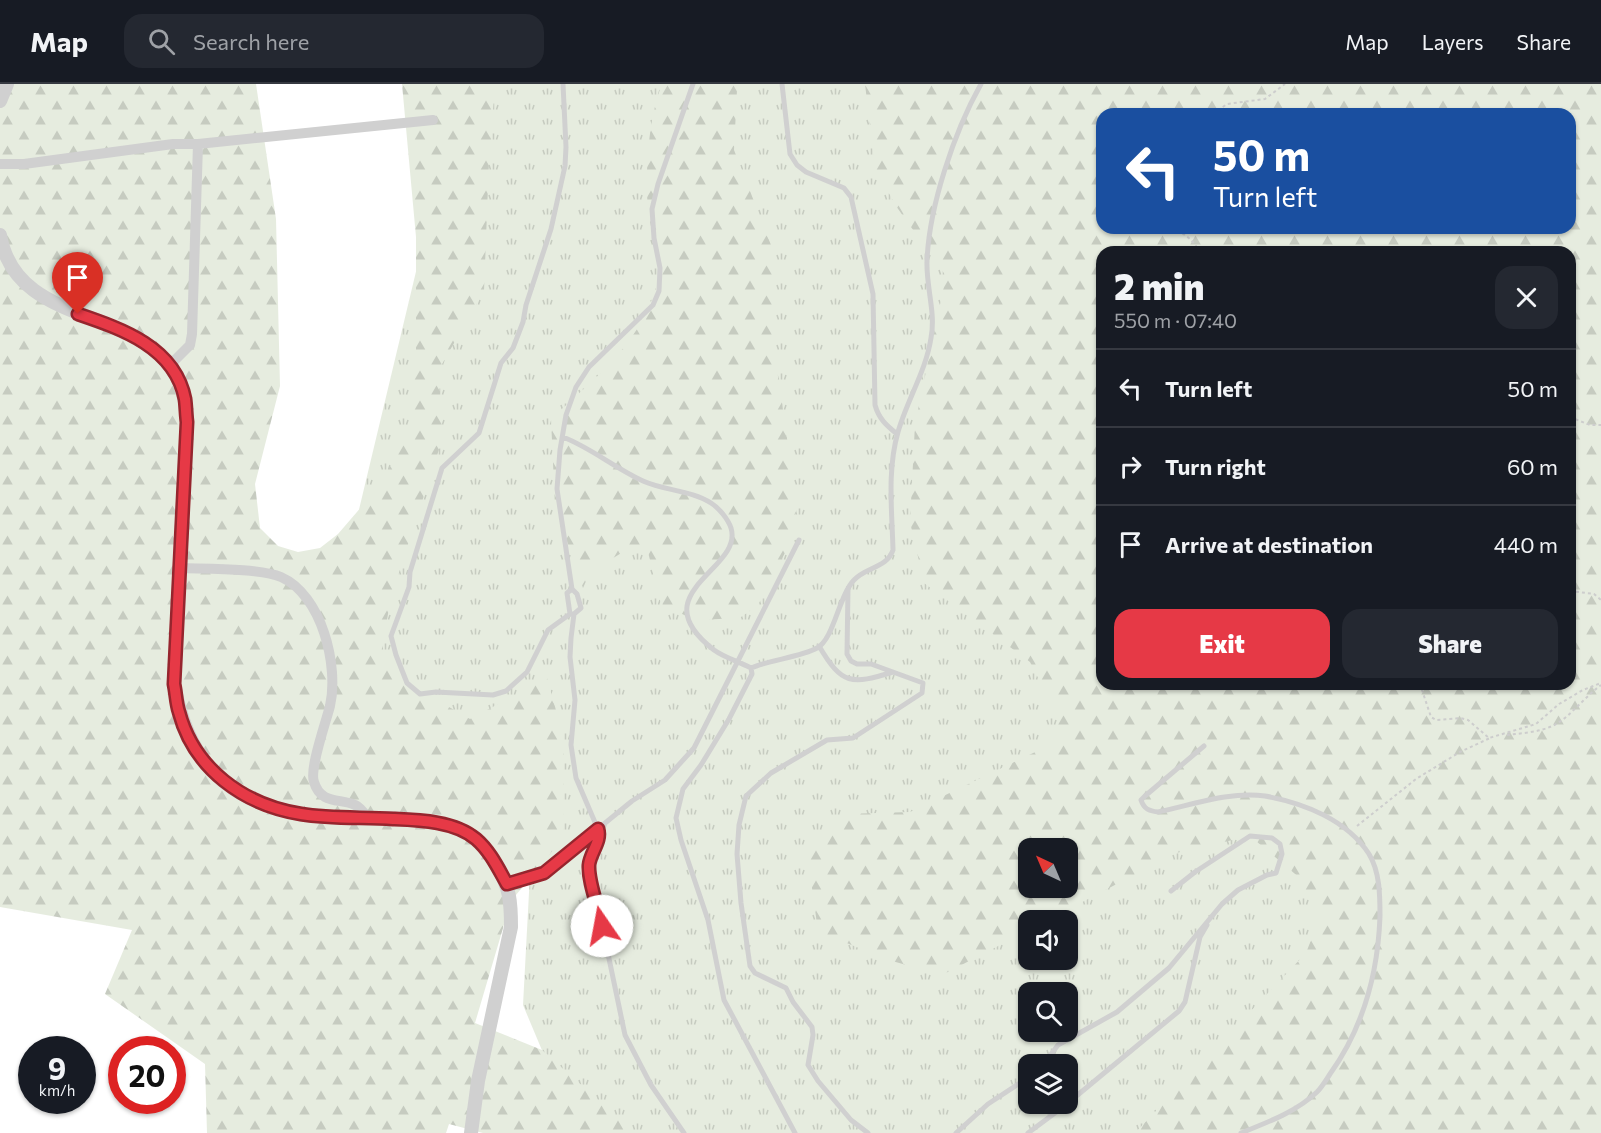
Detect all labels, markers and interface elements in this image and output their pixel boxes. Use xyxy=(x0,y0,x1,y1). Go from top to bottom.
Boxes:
search box xyxy=(124,14,544,68)
text: Map xyxy=(30,24,88,58)
icon: search xyxy=(145,25,178,58)
text: Search here xyxy=(193,28,309,55)
text: Map xyxy=(1345,29,1389,54)
text: Layers xyxy=(1422,29,1484,54)
text: Share xyxy=(1517,29,1571,54)
text: 50 m xyxy=(1213,128,1310,180)
icon: left xyxy=(1114,132,1192,210)
text: Turn left xyxy=(1213,180,1317,213)
pin xyxy=(52,252,103,314)
icon: arrive xyxy=(61,261,94,294)
text: 2 min xyxy=(1114,263,1204,307)
button: close xyxy=(1495,266,1558,329)
text: 550 m · 07:40 xyxy=(1114,308,1237,332)
icon: left xyxy=(1114,372,1147,405)
text: Turn left xyxy=(1165,375,1252,402)
text: 50 m xyxy=(1508,375,1558,402)
icon: right xyxy=(1114,450,1147,483)
text: Turn right xyxy=(1165,453,1266,480)
text: 60 m xyxy=(1507,453,1558,480)
icon: arrive xyxy=(1114,528,1147,561)
text: Arrive at destination xyxy=(1165,531,1373,558)
text: 440 m xyxy=(1494,531,1558,558)
button: Exit xyxy=(1114,609,1330,678)
button: Share xyxy=(1342,609,1558,678)
north arrow xyxy=(1018,838,1078,898)
map controls xyxy=(1018,838,1078,1114)
position arrow xyxy=(570,894,634,958)
button: sound xyxy=(1018,910,1078,970)
button: search xyxy=(1018,982,1078,1042)
speed limit sign: 20 xyxy=(108,1036,186,1114)
text: 9 xyxy=(48,1049,66,1086)
button: layers xyxy=(1018,1054,1078,1114)
text: km/h xyxy=(39,1081,75,1099)

